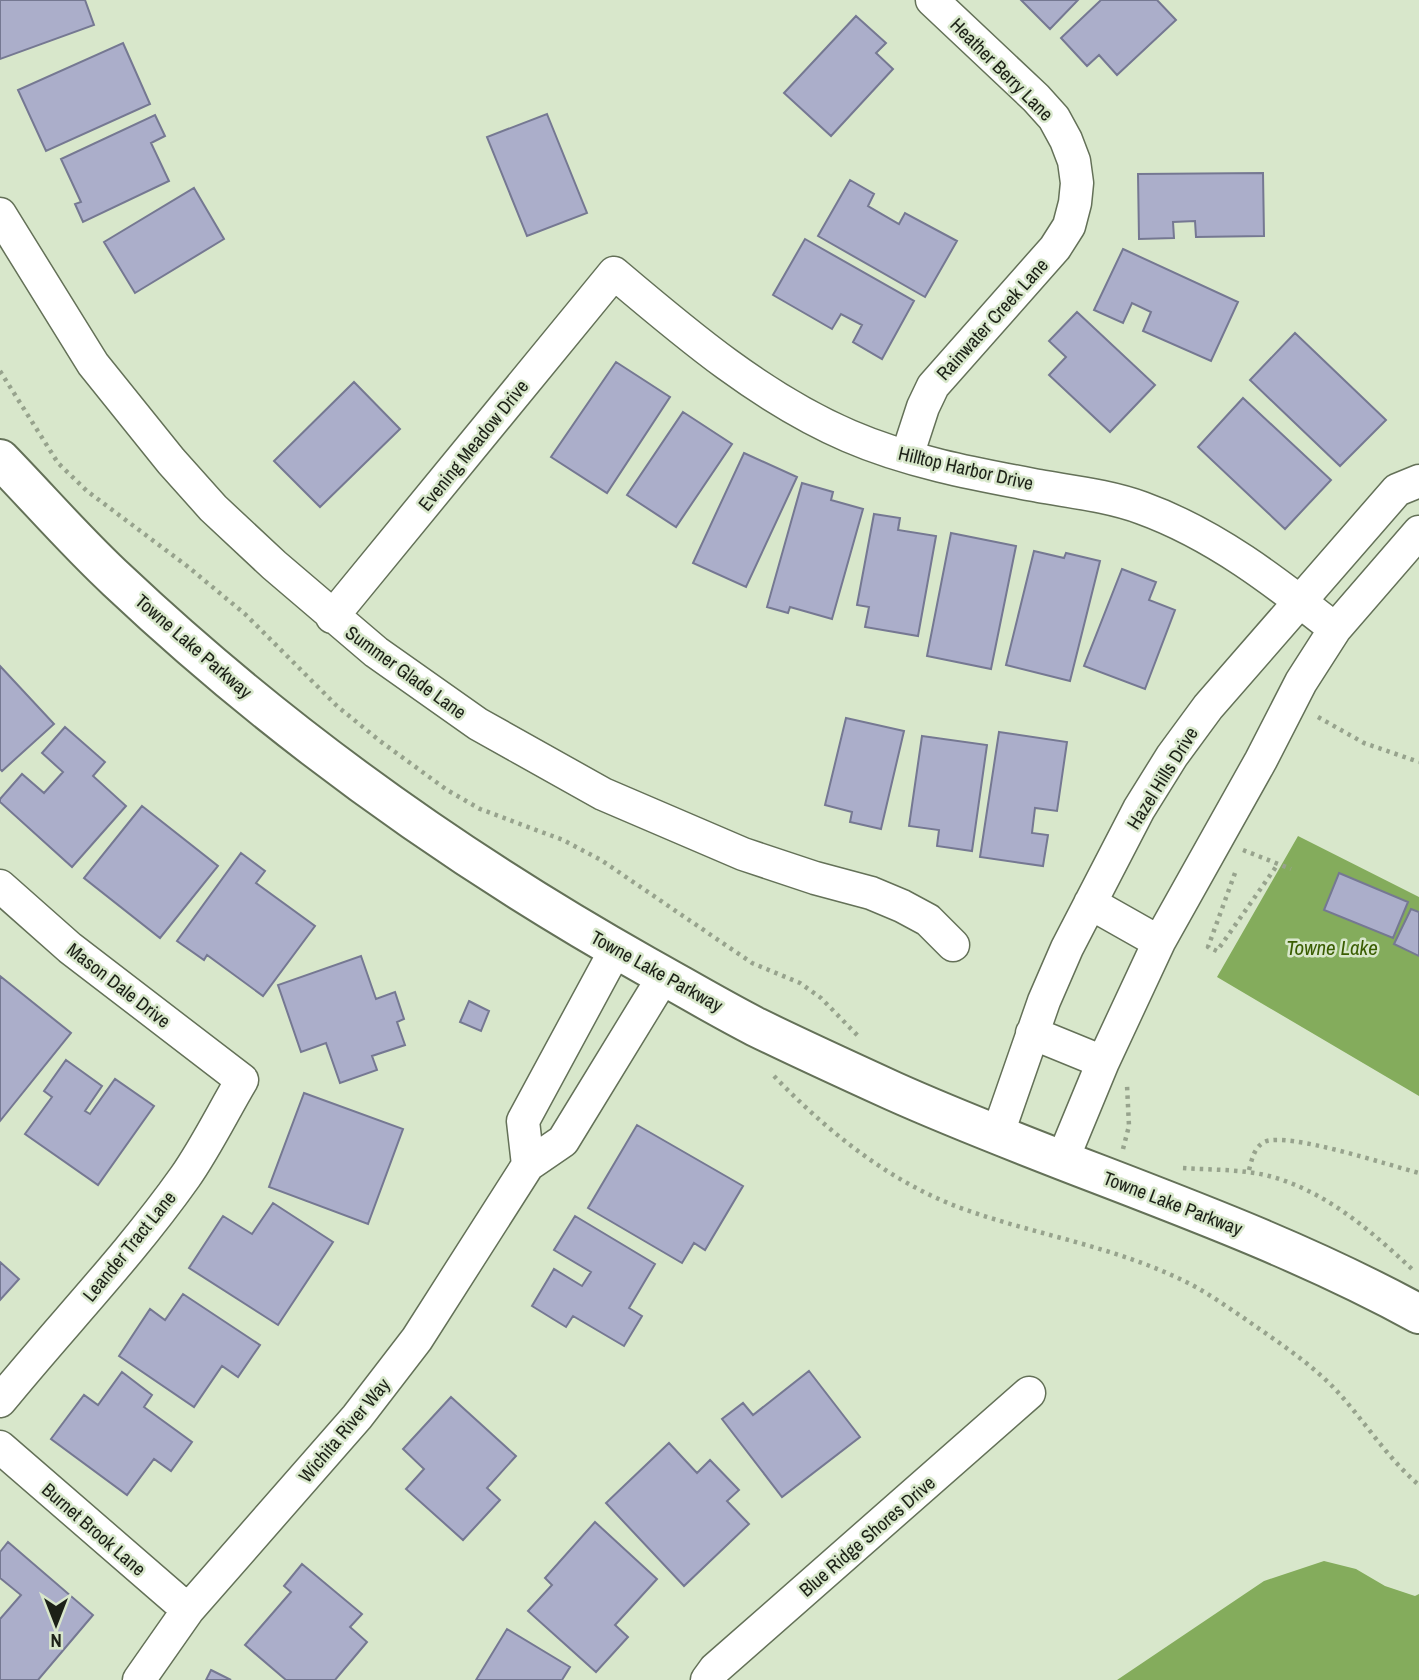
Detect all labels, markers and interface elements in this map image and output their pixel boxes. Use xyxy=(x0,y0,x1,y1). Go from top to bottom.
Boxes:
street label: Heather Berry Lane xyxy=(945,12,1059,126)
street label: Rainwater Creek Lane xyxy=(930,252,1054,386)
street label: Evening Meadow Drive xyxy=(412,374,534,516)
street label: Hilltop Harbor Drive xyxy=(896,440,1036,496)
street label: Towne Lake Parkway xyxy=(130,588,258,704)
street label: Summer Glade Lane xyxy=(340,619,472,725)
street label: Hazel Hills Drive xyxy=(1120,722,1204,834)
street label: Towne Lake Parkway xyxy=(586,924,728,1018)
water label: Towne Lake xyxy=(1286,933,1378,962)
street label: Mason Dale Drive xyxy=(62,936,176,1034)
street label: Towne Lake Parkway xyxy=(1100,1164,1247,1242)
street label: Leander Tract Lane xyxy=(76,1185,182,1307)
street label: Wichita River Way xyxy=(292,1372,396,1488)
street label: Blue Ridge Shores Drive xyxy=(793,1470,941,1602)
street label: Burnet Brook Lane xyxy=(36,1477,152,1581)
north arrow xyxy=(21,1589,91,1659)
text: N xyxy=(50,1628,62,1654)

